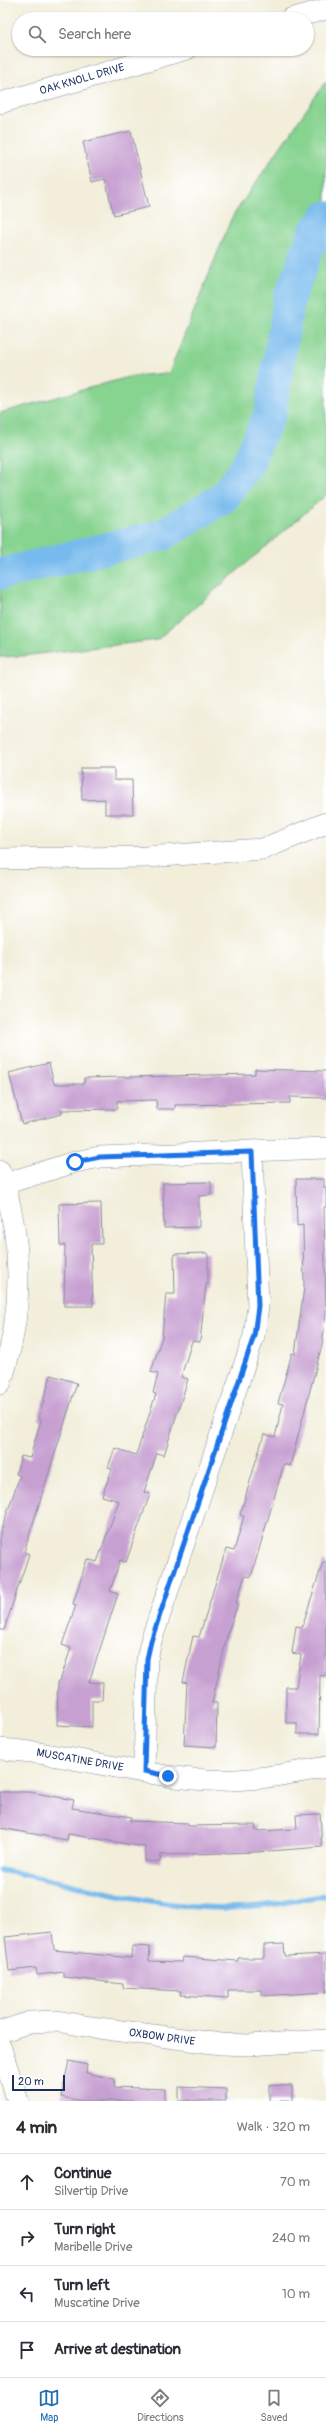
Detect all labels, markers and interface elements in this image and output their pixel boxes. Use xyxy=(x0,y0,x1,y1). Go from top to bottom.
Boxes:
search box xyxy=(12,12,314,56)
icon: search xyxy=(26,23,48,45)
text: Search here xyxy=(58,25,131,44)
street label: OAK KNOLL DRIVE xyxy=(38,61,126,97)
route start xyxy=(66,1153,84,1171)
street label: MUSCATINE DRIVE xyxy=(35,1746,125,1774)
route end xyxy=(159,1767,177,1785)
street label: OXBOW DRIVE xyxy=(128,2026,196,2048)
scale bar xyxy=(12,2073,65,2092)
text: 20 m xyxy=(18,2075,44,2088)
text: 4 min xyxy=(16,2117,57,2138)
text: Walk · 320 m xyxy=(237,2119,310,2135)
text: Continue xyxy=(54,2164,112,2183)
icon: ahead xyxy=(16,2171,38,2193)
text: 70 m xyxy=(280,2174,310,2190)
text: Silvertip Drive xyxy=(54,2183,128,2199)
text: Turn right xyxy=(54,2220,115,2239)
icon: right xyxy=(16,2227,38,2249)
text: 240 m xyxy=(272,2230,310,2246)
text: Maribelle Drive xyxy=(54,2239,132,2255)
text: Turn left xyxy=(54,2276,110,2295)
icon: left xyxy=(16,2283,38,2305)
text: 10 m xyxy=(282,2286,310,2302)
text: Muscatine Drive xyxy=(54,2295,140,2311)
icon: arrive xyxy=(16,2339,38,2361)
text: Arrive at destination xyxy=(54,2340,181,2359)
tab: Map xyxy=(38,2387,60,2424)
tab: Directions xyxy=(137,2387,184,2424)
tab: Saved xyxy=(260,2387,288,2424)

